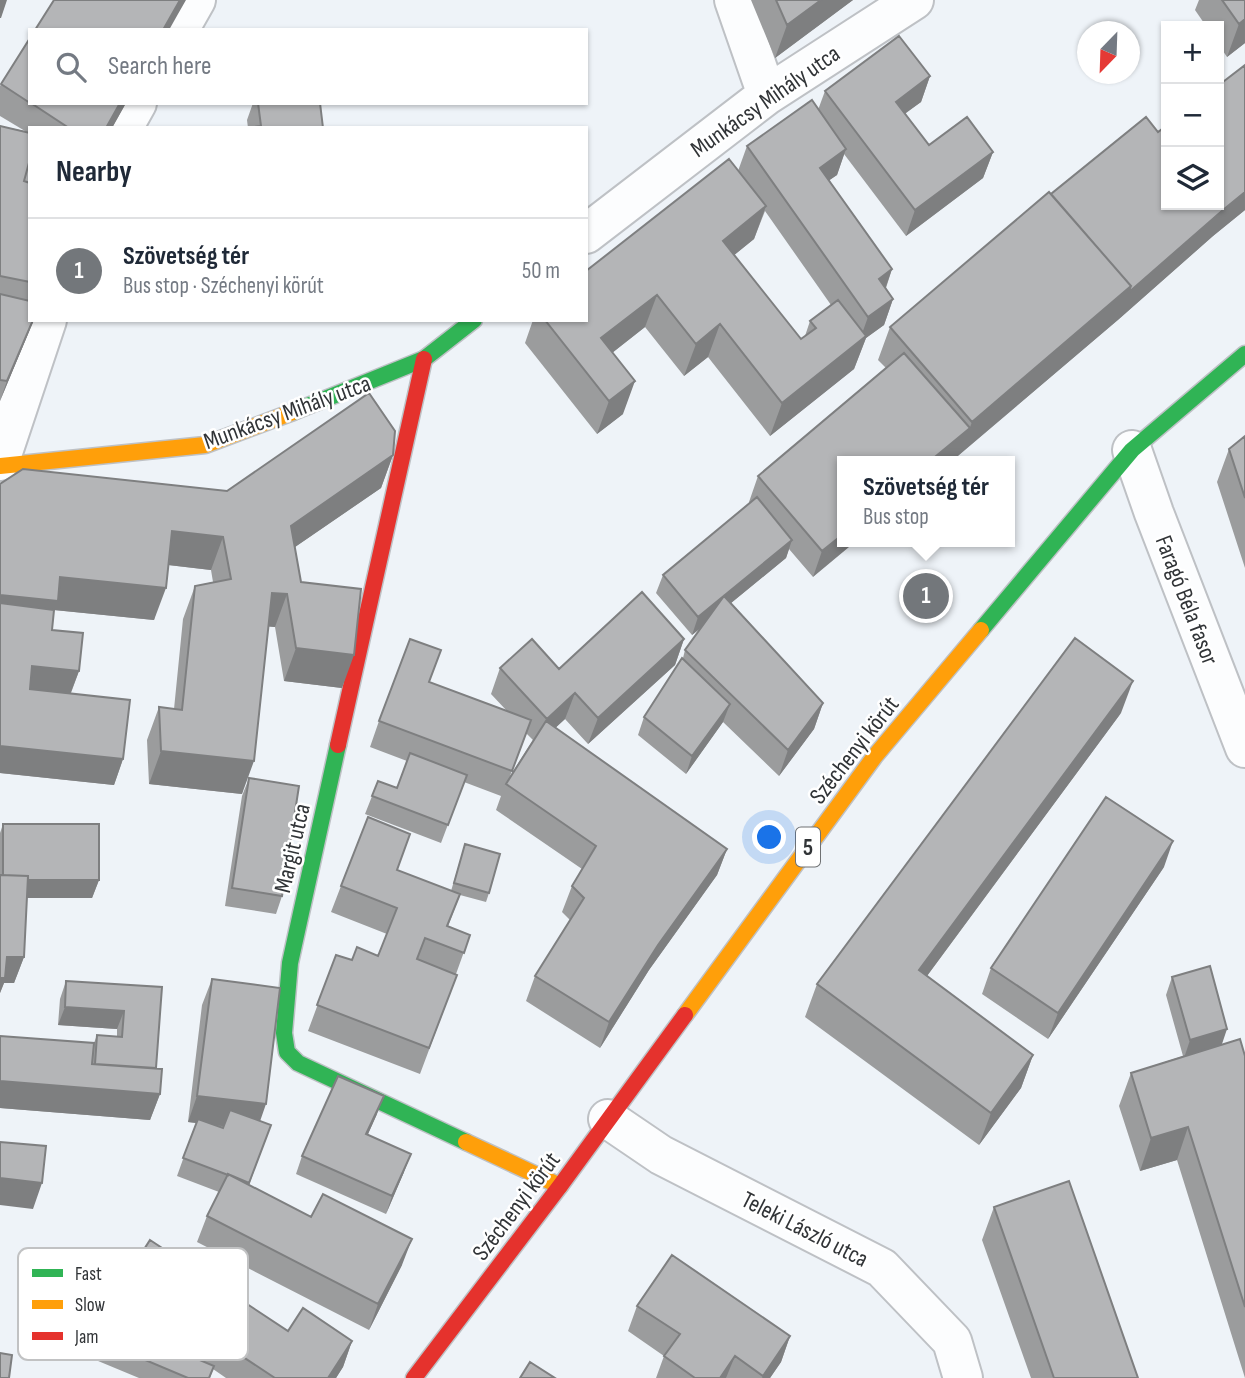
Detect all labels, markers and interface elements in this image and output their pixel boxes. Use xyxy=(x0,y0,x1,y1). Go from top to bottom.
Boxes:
north arrow xyxy=(1077,21,1140,84)
map controls xyxy=(1161,21,1224,210)
button: + xyxy=(1161,21,1224,84)
search box xyxy=(28,28,588,105)
street label: Munkácsy Mihály utca xyxy=(685,39,846,164)
icon: search xyxy=(52,48,90,86)
text: Search here xyxy=(108,51,211,82)
button: − xyxy=(1161,84,1224,147)
button: layers xyxy=(1161,147,1224,210)
text: Nearby xyxy=(56,154,132,190)
text: Szövetség tér xyxy=(123,241,249,272)
text: 1 xyxy=(74,257,84,285)
text: 50 m xyxy=(522,257,560,285)
text: Bus stop · Széchenyi körút xyxy=(123,272,324,300)
street label: Munkácsy Mihály utca xyxy=(200,369,375,456)
popup xyxy=(837,456,1015,547)
text: Szövetség tér xyxy=(863,472,989,503)
text: Bus stop xyxy=(863,503,929,531)
street label: Faragó Béla fasor xyxy=(1149,531,1224,669)
pin: 1 xyxy=(903,570,949,622)
street label: Széchenyi körút xyxy=(803,691,905,810)
street label: Margit utca xyxy=(268,801,317,896)
your location xyxy=(752,820,786,854)
road number: 5 xyxy=(796,828,820,866)
street label: Széchenyi körút xyxy=(466,1146,567,1266)
street label: Teleki László utca xyxy=(737,1185,873,1274)
legend xyxy=(18,1248,248,1360)
text: Fast xyxy=(75,1263,102,1286)
text: Slow xyxy=(75,1294,105,1317)
text: Jam xyxy=(74,1326,98,1349)

